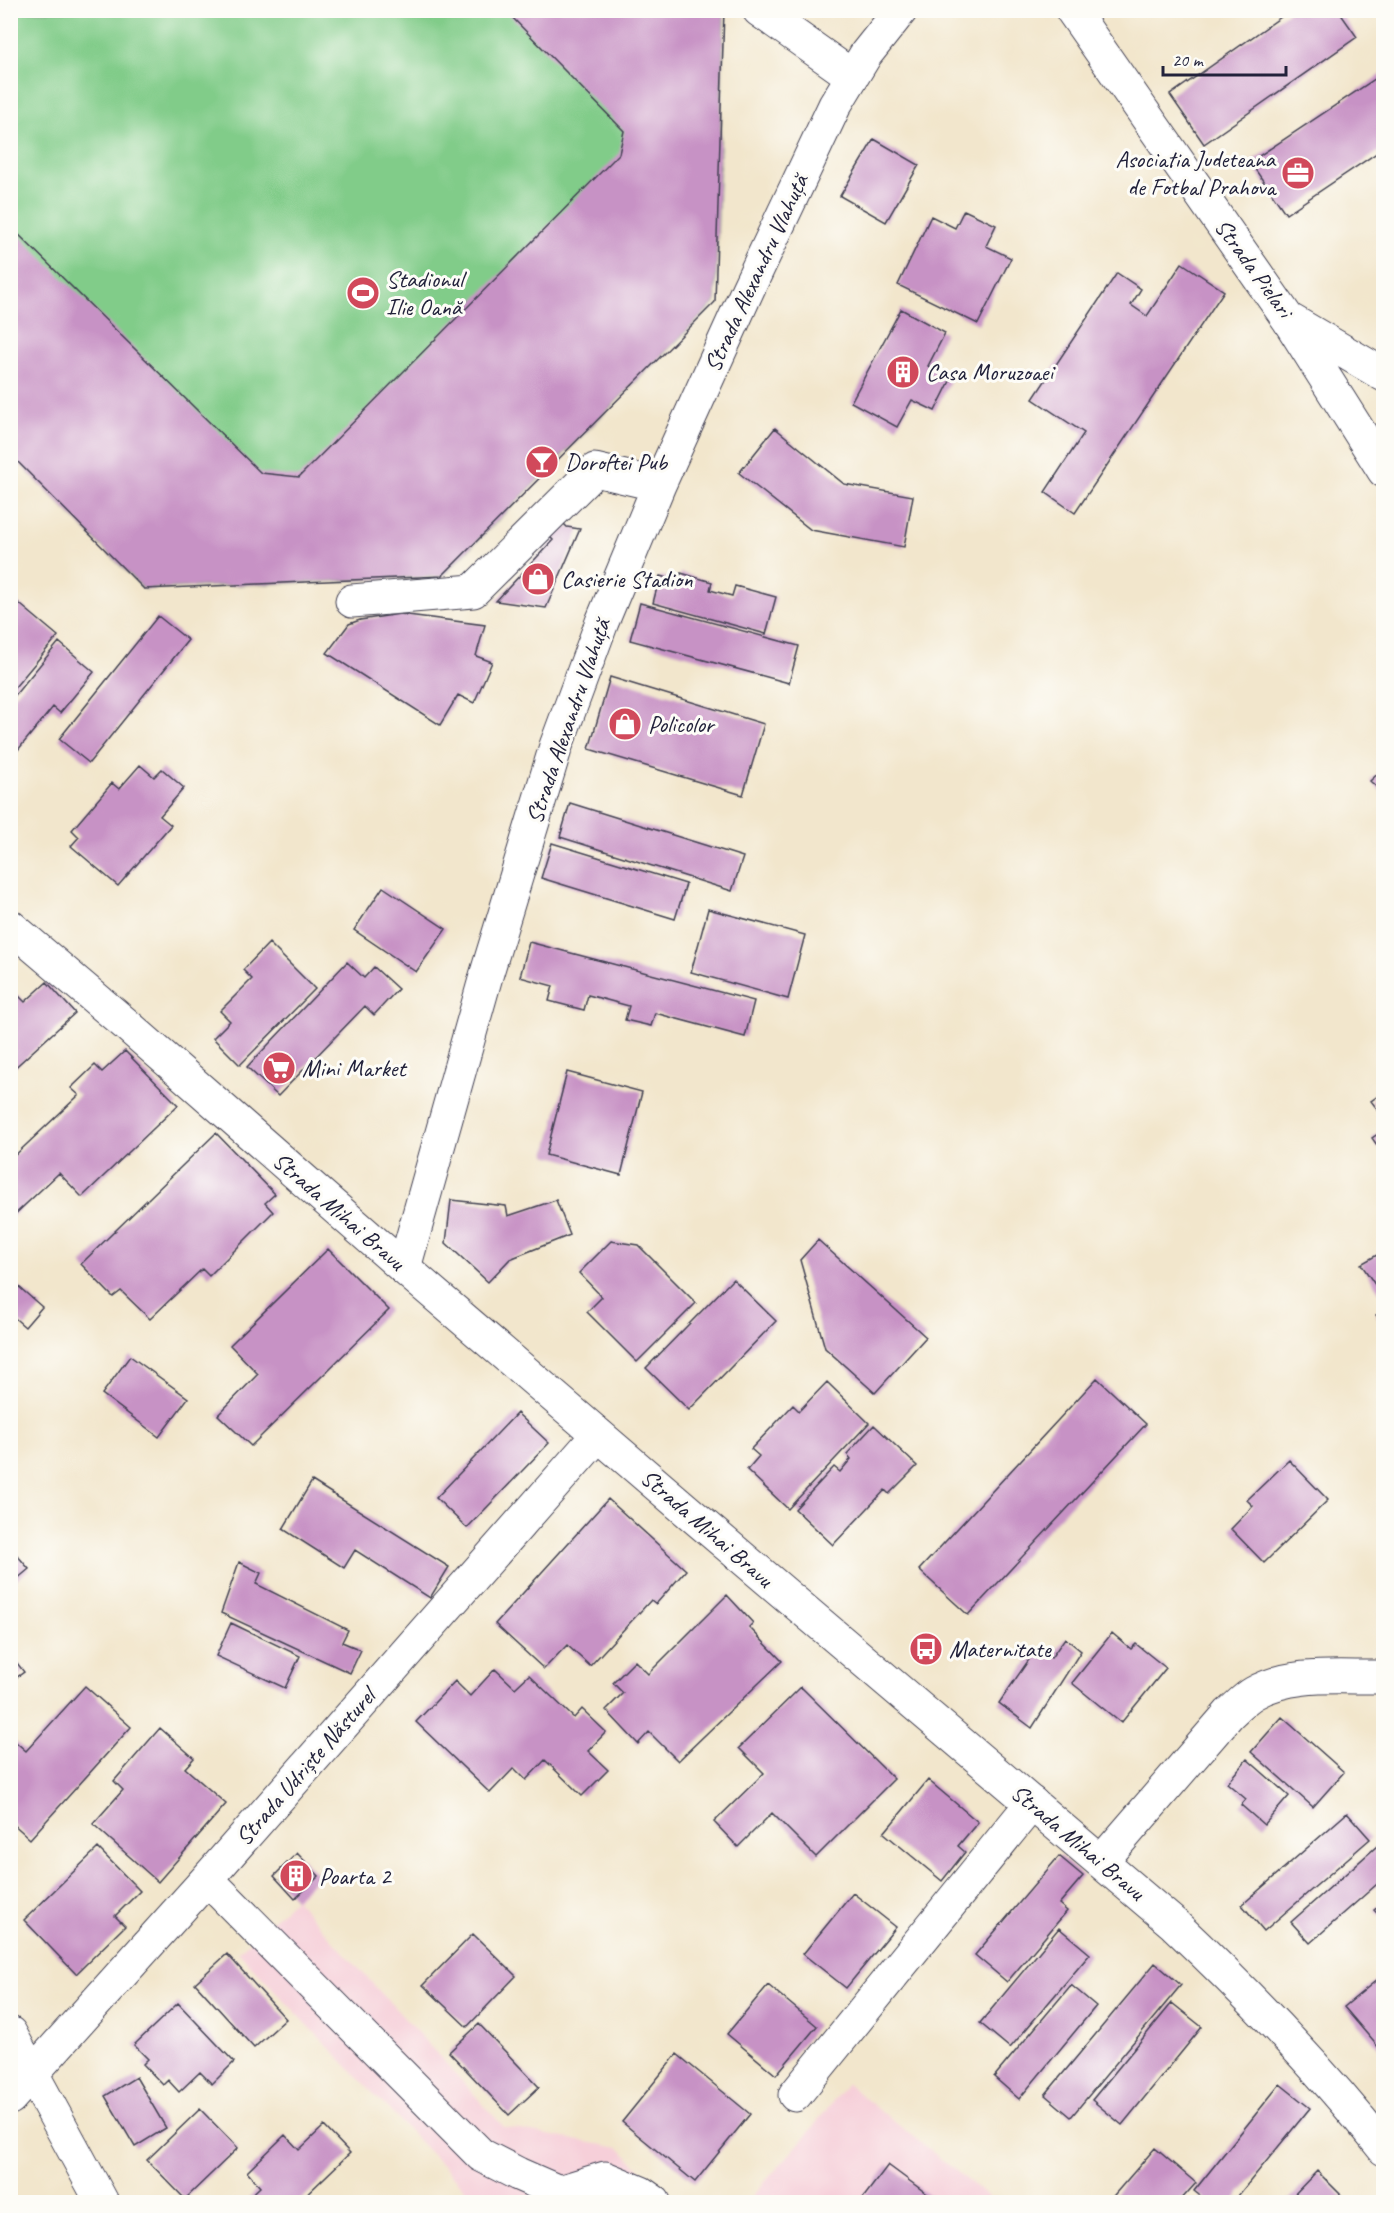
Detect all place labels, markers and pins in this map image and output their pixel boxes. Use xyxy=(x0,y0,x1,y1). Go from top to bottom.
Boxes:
place label: Asociatia Judeteana de Fotbal Prahova xyxy=(1116,144,1277,202)
office icon: Asociatia Judeteana de Fotbal Prahova xyxy=(1280,155,1316,191)
place label: Stadionul Ilie Oană xyxy=(386,264,467,322)
sports icon: Stadionul Ilie Oană xyxy=(345,275,381,311)
building icon: Casa Moruzoaei xyxy=(885,354,921,390)
place label: Casa Moruzoaei xyxy=(926,357,1055,387)
bar icon: Doroftei Pub xyxy=(524,444,560,480)
place label: Doroftei Pub xyxy=(565,447,669,477)
shop icon: Casierie Stadion xyxy=(520,561,556,597)
place label: Casierie Stadion xyxy=(561,564,693,594)
shop icon: Policolor xyxy=(607,706,643,742)
place label: Policolor xyxy=(648,709,716,739)
supermarket icon: Mini Market xyxy=(261,1050,297,1086)
place label: Mini Market xyxy=(302,1053,407,1083)
bus stop icon: Maternitate xyxy=(908,1631,944,1667)
place label: Maternitate xyxy=(949,1634,1053,1664)
building icon: Poarta 2 xyxy=(278,1858,314,1894)
place label: Poarta 2 xyxy=(319,1861,393,1891)

